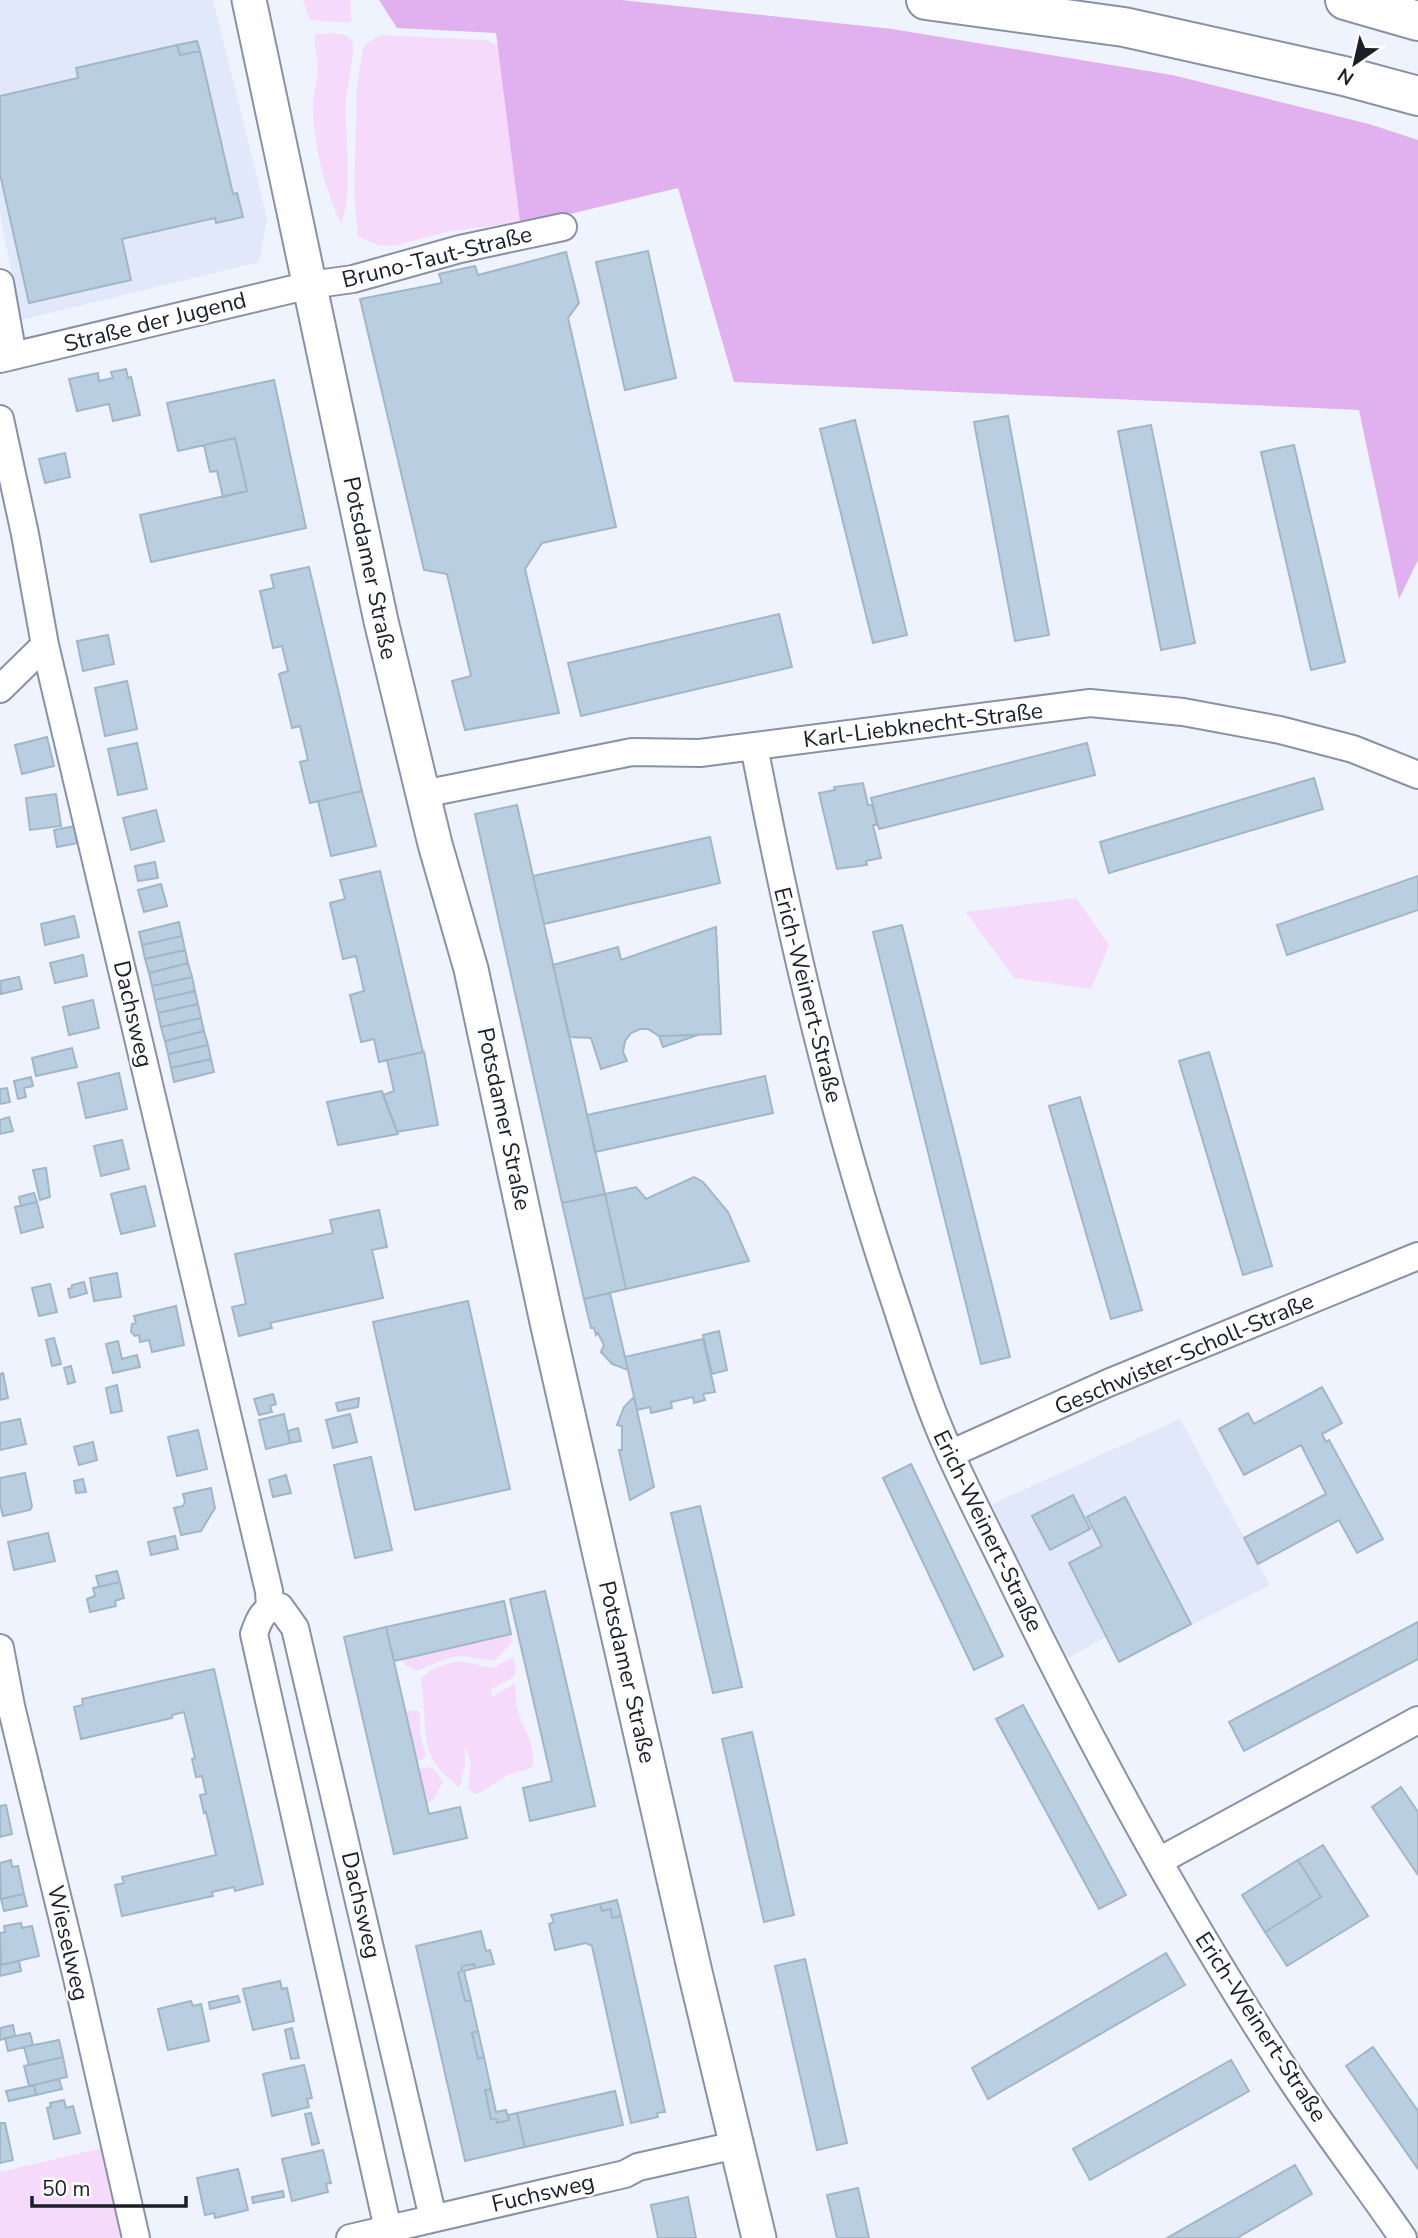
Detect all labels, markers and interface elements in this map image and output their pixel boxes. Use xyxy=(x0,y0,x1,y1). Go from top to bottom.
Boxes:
north arrow xyxy=(1320,28,1390,98)
text: N xyxy=(1333,62,1359,91)
street label: Bruno-Taut-Straße xyxy=(339,218,535,296)
street label: Straße der Jugend xyxy=(60,284,250,360)
street label: Potsdamer Straße xyxy=(335,474,405,662)
street label: Karl-Liebknecht-Straße xyxy=(801,695,1045,755)
street label: Erich-Weinert-Straße xyxy=(766,884,850,1106)
street label: Dachsweg xyxy=(106,958,160,1070)
street label: Potsdamer Straße xyxy=(469,1025,539,1213)
street label: Geschwister-Scholl-Straße xyxy=(1050,1285,1318,1423)
street label: Erich-Weinert-Straße xyxy=(926,1425,1050,1637)
street label: Potsdamer Straße xyxy=(591,1578,663,1766)
street label: Dachsweg xyxy=(334,1849,388,1961)
street label: Wieselweg xyxy=(40,1882,96,2004)
street label: Erich-Weinert-Straße xyxy=(1188,1926,1334,2128)
scale bar xyxy=(32,2164,186,2208)
street label: Fuchsweg xyxy=(489,2166,597,2220)
text: 50 m xyxy=(42,2175,91,2203)

